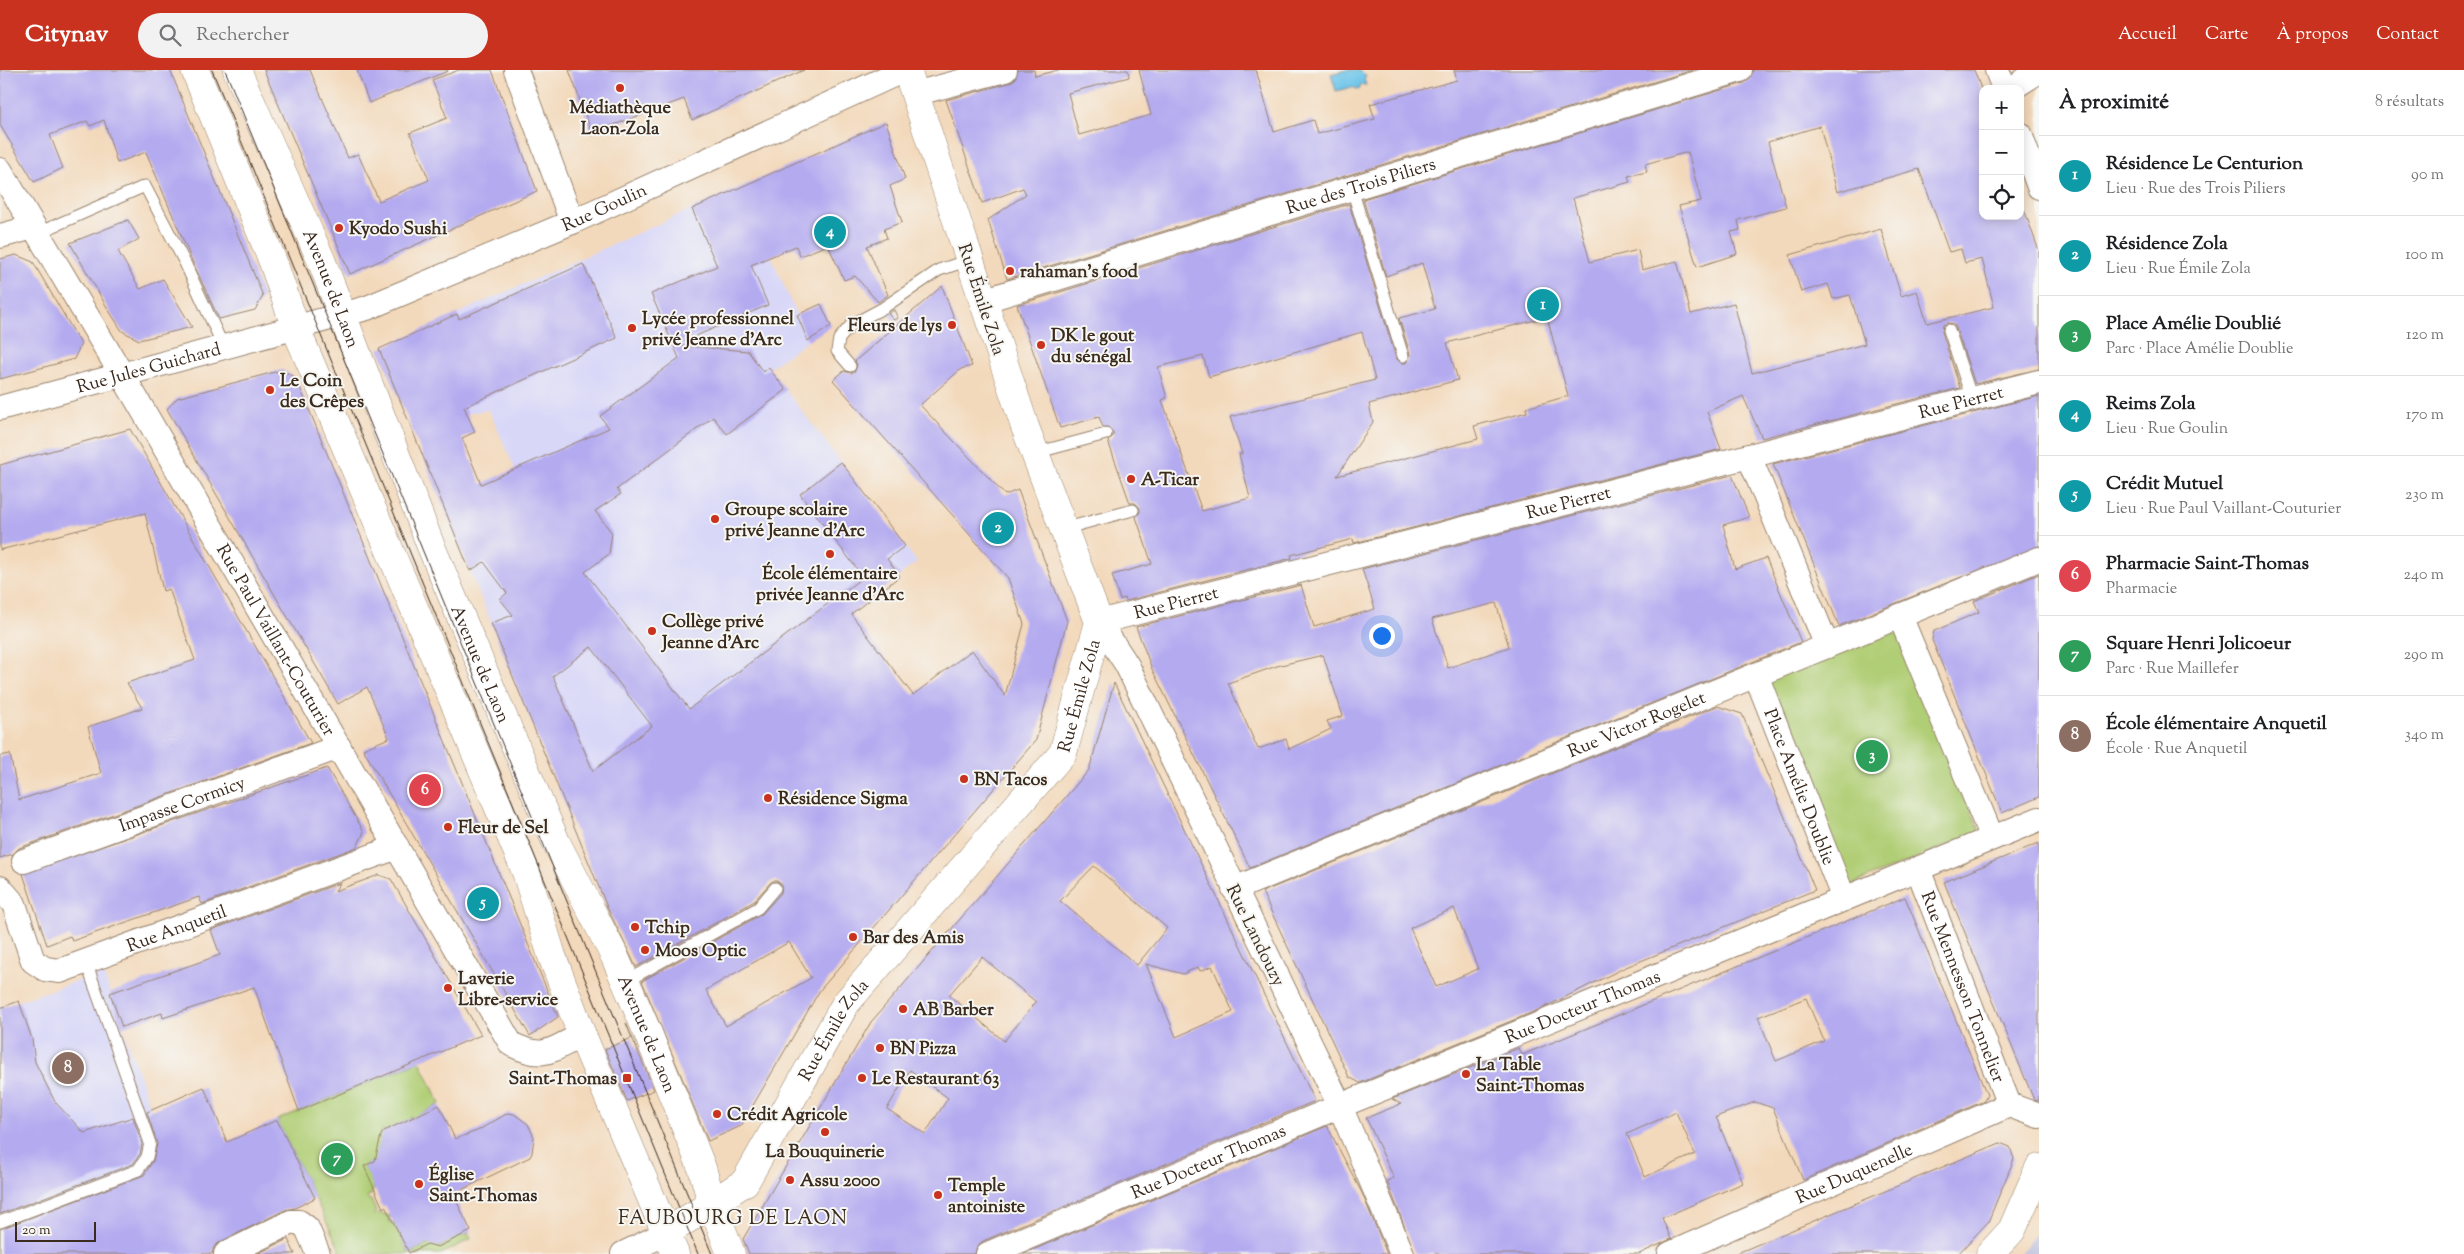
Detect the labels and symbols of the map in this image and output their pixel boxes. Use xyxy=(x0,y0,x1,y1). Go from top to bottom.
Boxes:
marker: Médiathèque Laon-Zola xyxy=(614,82,626,94)
place label: Médiathèque Laon-Zola xyxy=(569,96,671,143)
street label: Rue des Trois Piliers xyxy=(1283,152,1439,223)
street label: Rue Goulin xyxy=(558,178,652,240)
pin: 4 xyxy=(814,213,846,251)
place label: Kyodo Sushi xyxy=(349,217,448,243)
marker: Kyodo Sushi xyxy=(333,222,345,234)
street label: Avenue de Laon xyxy=(294,226,365,353)
street label: Rue Émile Zola xyxy=(950,240,1010,359)
place label: rahaman's food xyxy=(1020,260,1139,286)
marker: rahaman's food xyxy=(1004,265,1016,277)
pin: 1 xyxy=(1527,286,1559,324)
place label: Lycée professionnel privé Jeanne d'Arc xyxy=(642,307,795,354)
place label: Fleurs de lys xyxy=(848,314,942,340)
marker: Fleurs de lys xyxy=(946,319,958,331)
marker: Lycée professionnel privé Jeanne d'Arc xyxy=(626,322,638,334)
place label: DK le gout du sénégal xyxy=(1051,324,1135,371)
street label: Rue Jules Guichard xyxy=(74,337,224,402)
marker: DK le gout du sénégal xyxy=(1035,339,1047,351)
place label: Le Coin des Crêpes xyxy=(280,369,364,416)
street label: Rue Pierret xyxy=(1916,381,2006,427)
marker: Le Coin des Crêpes xyxy=(264,384,276,396)
place label: A-Ticar xyxy=(1141,468,1199,494)
marker: A-Ticar xyxy=(1125,473,1137,485)
street label: Rue Pierret xyxy=(1524,481,1614,527)
place label: Groupe scolaire privé Jeanne d'Arc xyxy=(725,498,866,545)
pin: 2 xyxy=(982,509,1014,547)
marker: Groupe scolaire privé Jeanne d'Arc xyxy=(709,513,721,525)
street label: Rue Paul Vaillant-Couturier xyxy=(209,540,341,742)
marker: École élémentaire privée Jeanne d'Arc xyxy=(824,548,836,560)
place label: École élémentaire privée Jeanne d'Arc xyxy=(756,561,905,609)
street label: Rue Pierret xyxy=(1131,581,1222,628)
street label: Avenue de Laon xyxy=(442,602,515,728)
place label: Collège privé Jeanne d'Arc xyxy=(660,610,765,657)
your location xyxy=(1369,623,1395,649)
marker: Collège privé Jeanne d'Arc xyxy=(646,625,658,637)
street label: Rue Émile Zola xyxy=(1053,637,1109,756)
street label: Rue Victor Rogelet xyxy=(1564,686,1710,766)
street label: Place Amélie Doublie xyxy=(1756,705,1840,869)
pin: 3 xyxy=(1856,737,1888,775)
place label: BN Tacos xyxy=(974,768,1047,794)
street label: Impasse Cormicy xyxy=(116,771,249,840)
pin: 6 xyxy=(409,771,441,809)
marker: BN Tacos xyxy=(958,773,970,785)
place label: Résidence Sigma xyxy=(778,787,908,813)
marker: Résidence Sigma xyxy=(762,792,774,804)
place label: Fleur de Sel xyxy=(458,816,549,842)
marker: Fleur de Sel xyxy=(442,821,454,833)
street label: Rue Landouzy xyxy=(1218,880,1290,991)
pin: 5 xyxy=(467,884,499,922)
street label: Rue Mennesson Tonnelier xyxy=(1913,888,2010,1087)
street label: Rue Anquetil xyxy=(123,900,231,960)
place label: Tchip xyxy=(645,916,690,942)
marker: Tchip xyxy=(629,921,641,933)
place label: Bar des Amis xyxy=(863,926,964,952)
marker: Bar des Amis xyxy=(847,931,859,943)
place label: Moos Optic xyxy=(655,939,747,965)
marker: Moos Optic xyxy=(639,944,651,956)
street label: Rue Docteur Thomas xyxy=(1502,965,1665,1052)
place label: Laverie Libre-service xyxy=(458,967,559,1014)
street label: Avenue de Laon xyxy=(609,971,682,1098)
street label: Rue Émile Zola xyxy=(793,974,876,1087)
marker: Laverie Libre-service xyxy=(442,982,454,994)
place label: AB Barber xyxy=(913,998,994,1024)
marker: AB Barber xyxy=(897,1003,909,1015)
place label: BN Pizza xyxy=(890,1037,957,1063)
marker: BN Pizza xyxy=(874,1042,886,1054)
pin: 8 xyxy=(52,1049,84,1087)
place label: La Table Saint-Thomas xyxy=(1476,1053,1584,1100)
place label: Saint-Thomas xyxy=(509,1067,617,1093)
place label: Le Restaurant 63 xyxy=(872,1067,999,1093)
marker: La Table Saint-Thomas xyxy=(1460,1068,1472,1080)
marker: Saint-Thomas xyxy=(621,1072,633,1084)
marker: Le Restaurant 63 xyxy=(856,1072,868,1084)
place label: Crédit Agricole xyxy=(727,1103,848,1129)
marker: Crédit Agricole xyxy=(711,1108,723,1120)
street label: Rue Docteur Thomas xyxy=(1128,1119,1291,1207)
marker: La Bouquinerie xyxy=(819,1126,831,1138)
street label: Rue Duquenelle xyxy=(1792,1138,1917,1212)
pin: 7 xyxy=(321,1140,353,1178)
place label: La Bouquinerie xyxy=(766,1140,885,1166)
place label: Église Saint-Thomas xyxy=(429,1162,537,1210)
place label: Assu 2000 xyxy=(800,1169,880,1195)
marker: Assu 2000 xyxy=(784,1174,796,1186)
place label: Temple antoiniste xyxy=(948,1174,1026,1221)
marker: Église Saint-Thomas xyxy=(413,1178,425,1190)
marker: Temple antoiniste xyxy=(932,1189,944,1201)
district label: FAUBOURG DE LAON xyxy=(618,1205,848,1234)
scale bar xyxy=(15,1219,96,1242)

